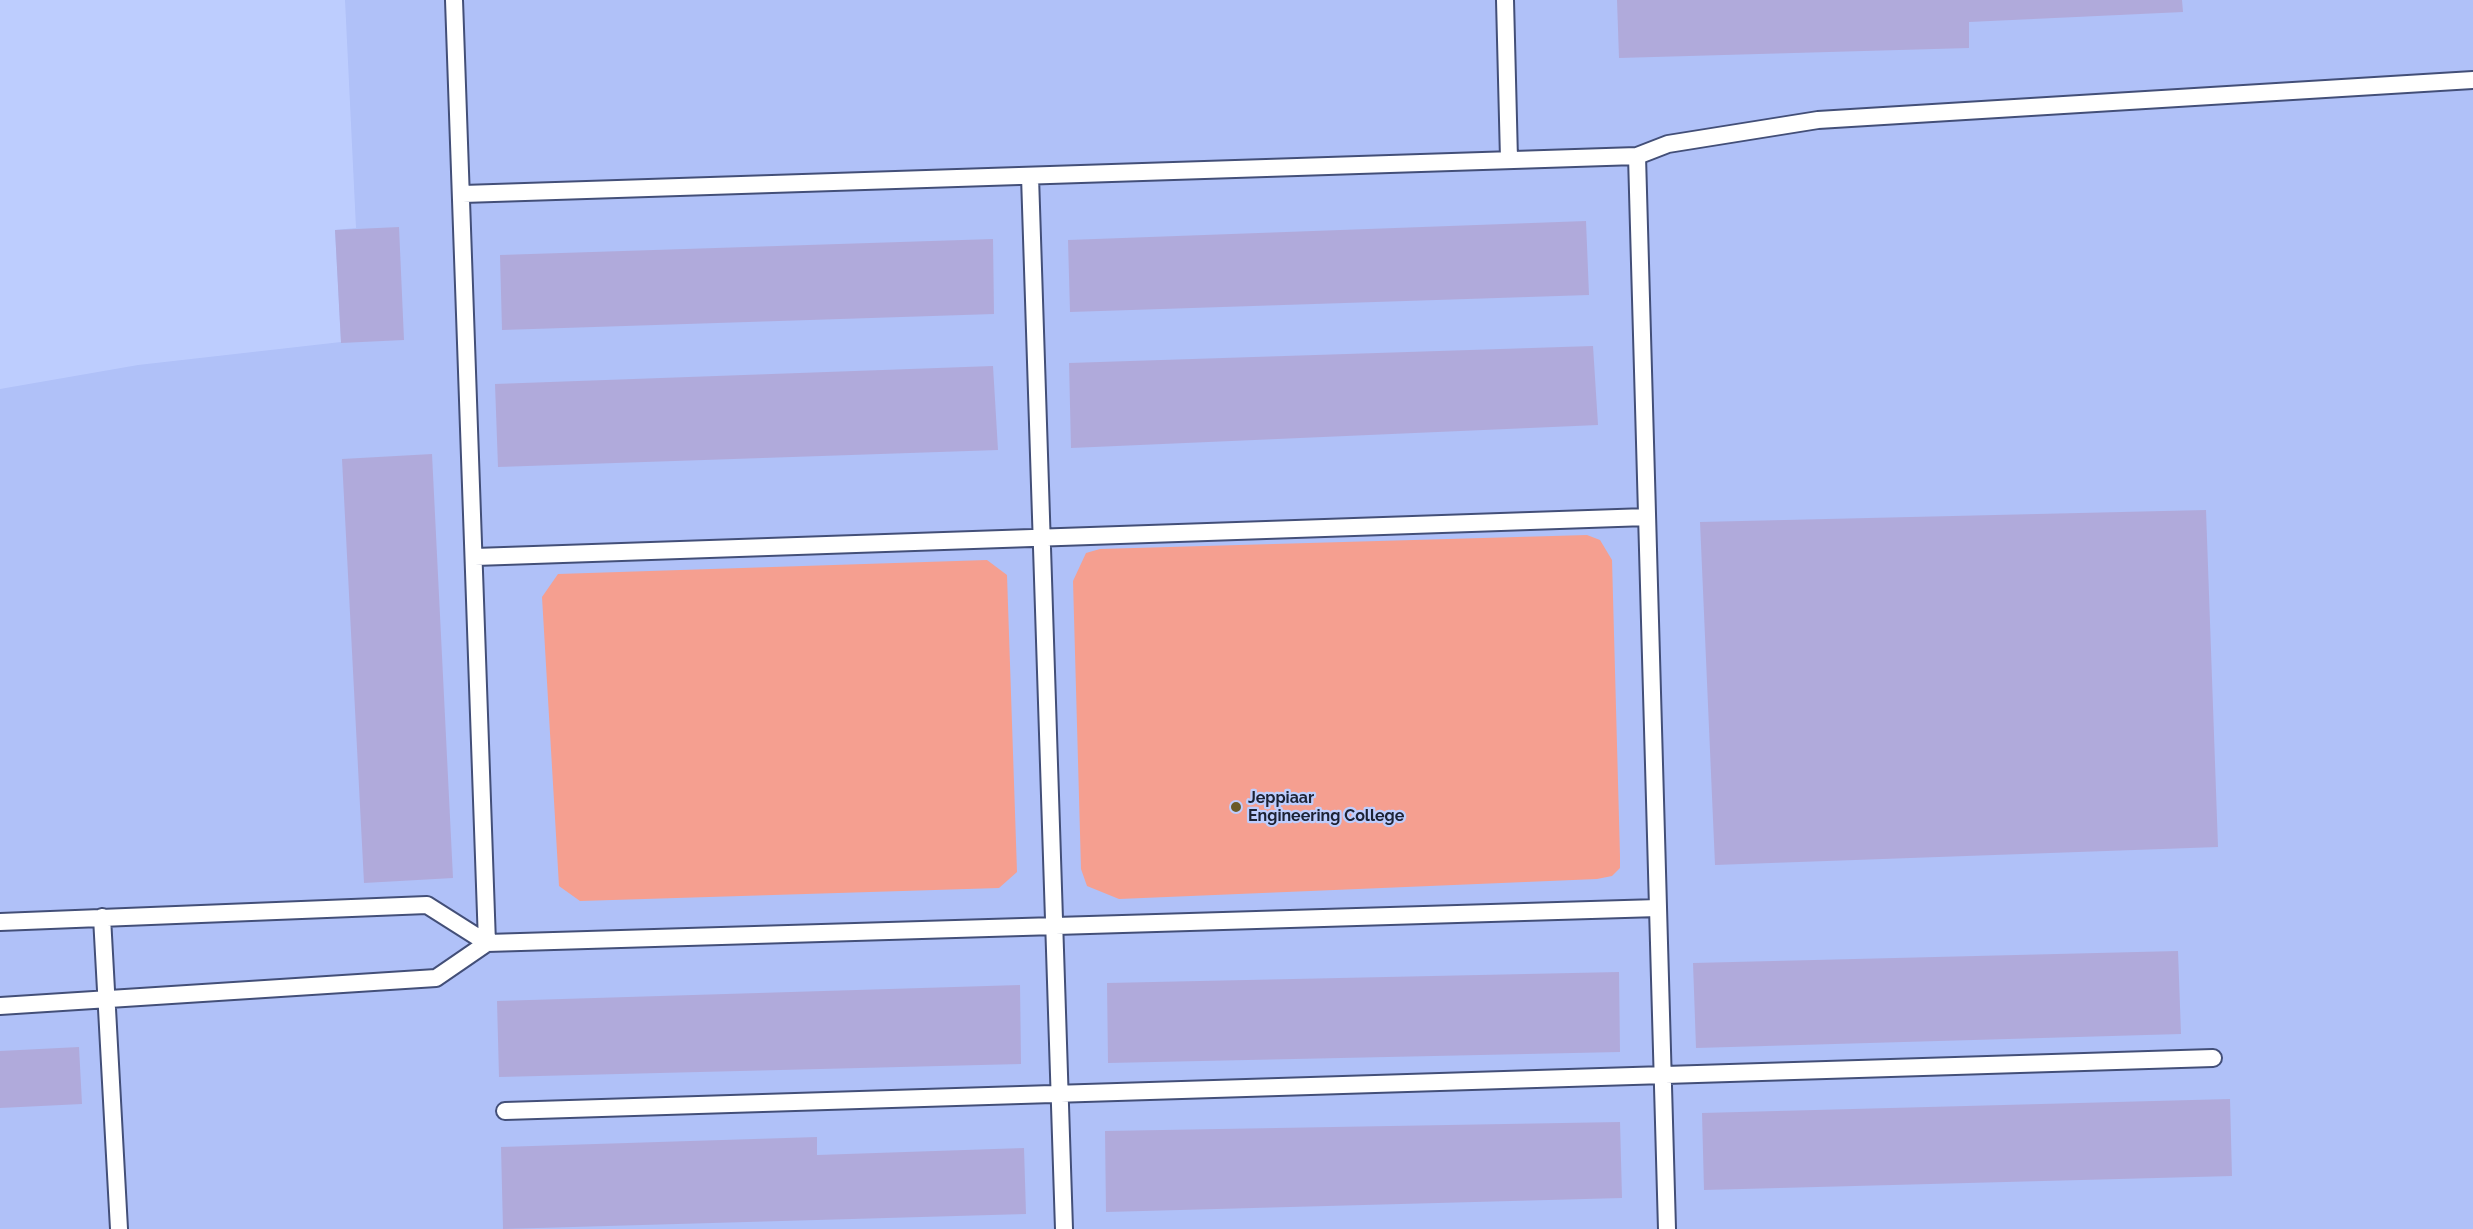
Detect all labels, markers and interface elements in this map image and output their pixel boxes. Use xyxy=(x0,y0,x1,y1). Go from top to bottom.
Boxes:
place label: Jeppiaar Engineering College xyxy=(1248,788,1404,826)
marker: Jeppiaar Engineering College xyxy=(1229,800,1243,814)

